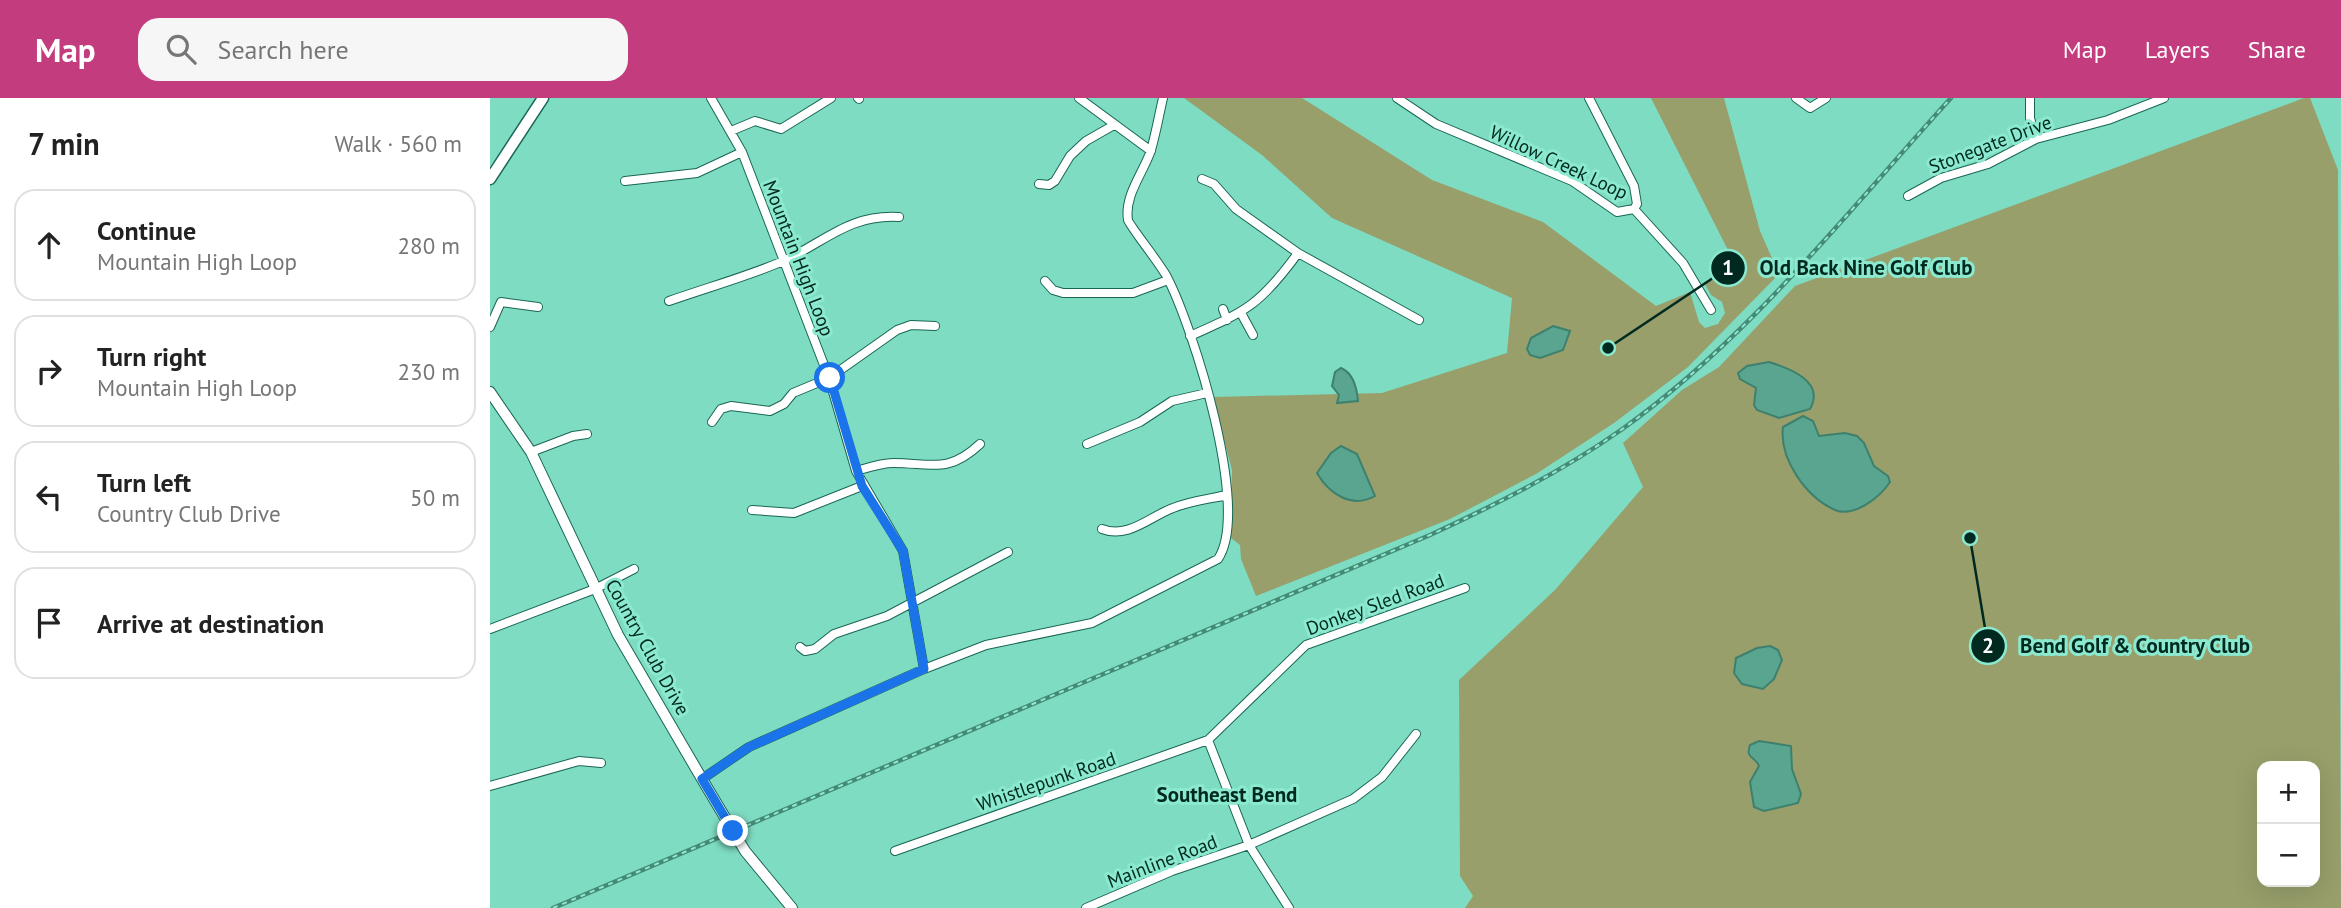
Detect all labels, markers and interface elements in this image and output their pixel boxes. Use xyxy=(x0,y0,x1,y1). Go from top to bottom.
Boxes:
search box xyxy=(138,18,628,81)
text: Map xyxy=(35,28,96,71)
icon: search xyxy=(162,30,200,68)
text: Search here xyxy=(218,33,349,66)
text: Map xyxy=(2063,34,2107,65)
text: Layers xyxy=(2145,34,2210,65)
text: Share xyxy=(2248,34,2306,65)
street label: Stonegate Drive xyxy=(1925,110,2055,178)
street label: Willow Creek Loop xyxy=(1486,120,1632,204)
text: 7 min xyxy=(28,124,100,163)
text: Walk · 560 m xyxy=(335,129,462,158)
street label: Mountain High Loop xyxy=(758,177,840,339)
text: Continue xyxy=(97,214,196,247)
icon: ahead xyxy=(30,226,68,264)
text: 280 m xyxy=(398,231,460,260)
text: Mountain High Loop xyxy=(97,247,297,276)
callout: Old Back Nine Golf Club xyxy=(1710,247,1987,289)
text: 1 xyxy=(1722,254,1734,281)
text: Old Back Nine Golf Club xyxy=(1760,254,1972,281)
text: Turn right xyxy=(97,340,206,373)
icon: right xyxy=(30,352,68,390)
text: 230 m xyxy=(398,357,460,386)
route start xyxy=(814,362,845,393)
text: Mountain High Loop xyxy=(97,373,297,402)
text: Turn left xyxy=(97,466,191,499)
icon: left xyxy=(30,478,68,516)
text: 50 m xyxy=(410,483,460,512)
text: Country Club Drive xyxy=(97,499,281,528)
street label: Donkey Sled Road xyxy=(1303,568,1447,640)
street label: Country Club Drive xyxy=(601,575,695,719)
icon: arrive xyxy=(30,604,68,642)
text: Arrive at destination xyxy=(97,607,324,640)
callout: Bend Golf & Country Club xyxy=(1971,625,2265,667)
text: 2 xyxy=(1982,632,1994,659)
text: Bend Golf & Country Club xyxy=(2020,632,2250,659)
street label: Whistlepunk Road xyxy=(973,746,1119,816)
map controls xyxy=(2257,761,2320,887)
button: + xyxy=(2257,761,2320,824)
district label: Southeast Bend xyxy=(1157,781,1297,808)
route end xyxy=(717,815,748,846)
button: − xyxy=(2257,824,2320,887)
street label: Mainline Road xyxy=(1104,829,1220,893)

